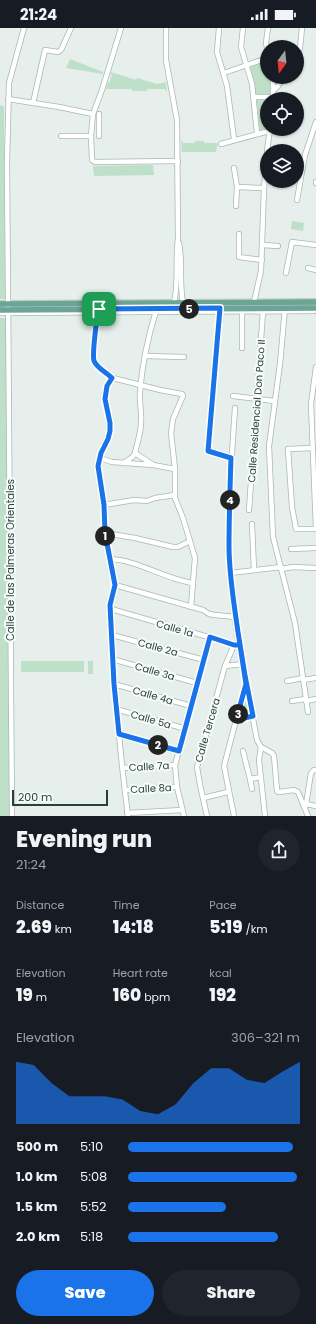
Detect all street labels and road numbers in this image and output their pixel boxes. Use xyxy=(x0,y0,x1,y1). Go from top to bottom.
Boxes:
street label: Calle Residencial Don Paco II xyxy=(244,339,269,483)
street label: Calle de las Palmeras Orientales xyxy=(3,479,18,641)
street label: Calle 1a xyxy=(154,616,195,641)
street label: Calle 2a xyxy=(136,635,180,660)
street label: Calle 3a xyxy=(133,659,177,684)
street label: Calle 4a xyxy=(131,683,175,708)
street label: Calle Tercera xyxy=(191,696,224,764)
street label: Calle 5a xyxy=(129,707,173,732)
street label: Calle 7a xyxy=(128,758,170,775)
street label: Calle 8a xyxy=(130,780,172,797)

